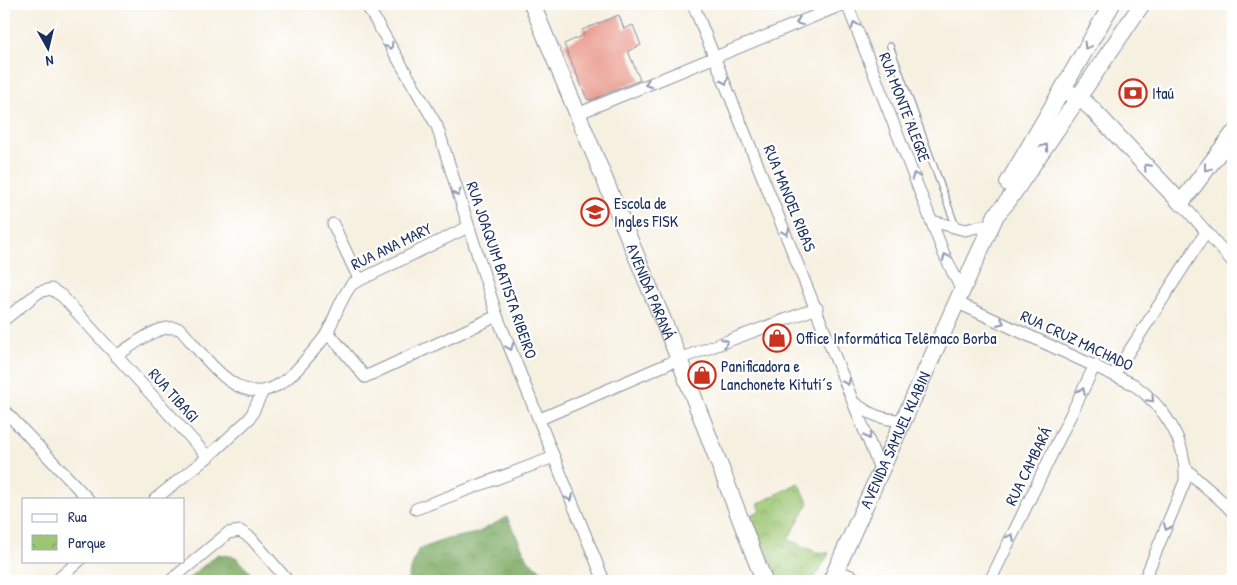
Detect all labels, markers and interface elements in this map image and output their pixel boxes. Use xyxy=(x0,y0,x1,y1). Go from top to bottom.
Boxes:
one-way arrow xyxy=(795,16,804,27)
one-way arrow xyxy=(851,21,862,30)
north arrow xyxy=(22,22,72,72)
one-way arrow xyxy=(1083,40,1093,49)
one-way arrow xyxy=(384,41,394,50)
street label: RUA MONTE ALEGRE xyxy=(874,49,936,165)
text: N xyxy=(44,51,55,71)
one-way arrow xyxy=(718,76,729,85)
one-way arrow xyxy=(645,78,653,88)
bank icon: Itaú xyxy=(1118,78,1148,108)
place label: Itaú xyxy=(1152,82,1175,104)
street label: RUA MANOEL RIBAS xyxy=(759,141,822,255)
one-way arrow xyxy=(1039,144,1048,153)
one-way arrow xyxy=(1204,162,1213,172)
one-way arrow xyxy=(1144,164,1153,173)
one-way arrow xyxy=(910,172,921,181)
street label: RUA JOAQUIM BATISTA RIBEIRO xyxy=(461,178,543,362)
one-way arrow xyxy=(452,188,462,197)
place label: Escola de Ingles FISK xyxy=(614,192,679,232)
school or university icon: Escola de Ingles FISK xyxy=(580,197,610,227)
street label: RUA ANA MARY xyxy=(347,217,435,275)
one-way arrow xyxy=(779,227,790,236)
street label: AVENIDA PARANÁ xyxy=(621,240,681,343)
one-way arrow xyxy=(941,253,952,262)
street label: RUA CRUZ MACHADO xyxy=(1017,304,1137,376)
one-way arrow xyxy=(996,316,1005,327)
shop icon: Office Informática Telêmaco Borba xyxy=(762,323,792,353)
place label: Office Informática Telêmaco Borba xyxy=(796,327,996,349)
one-way arrow xyxy=(720,338,728,348)
one-way arrow xyxy=(503,342,514,351)
place label: Panificadora e Lanchonete Kituti´s xyxy=(721,355,832,395)
shop icon: Panificadora e Lanchonete Kituti´s xyxy=(687,360,717,390)
street label: RUA TIBAGI xyxy=(144,363,204,427)
street label: AVENIDA SAMUEL KLABIN xyxy=(854,368,935,512)
one-way arrow xyxy=(841,378,851,386)
one-way arrow xyxy=(1076,387,1086,396)
one-way arrow xyxy=(1145,393,1154,402)
street label: RUA CAMBARÁ xyxy=(1000,423,1057,509)
one-way arrow xyxy=(862,432,872,440)
one-way arrow xyxy=(565,493,575,501)
legend xyxy=(22,498,185,562)
text: Rua xyxy=(68,506,87,527)
one-way arrow xyxy=(1163,522,1174,531)
text: Parque xyxy=(68,532,106,553)
one-way arrow xyxy=(1005,533,1016,542)

